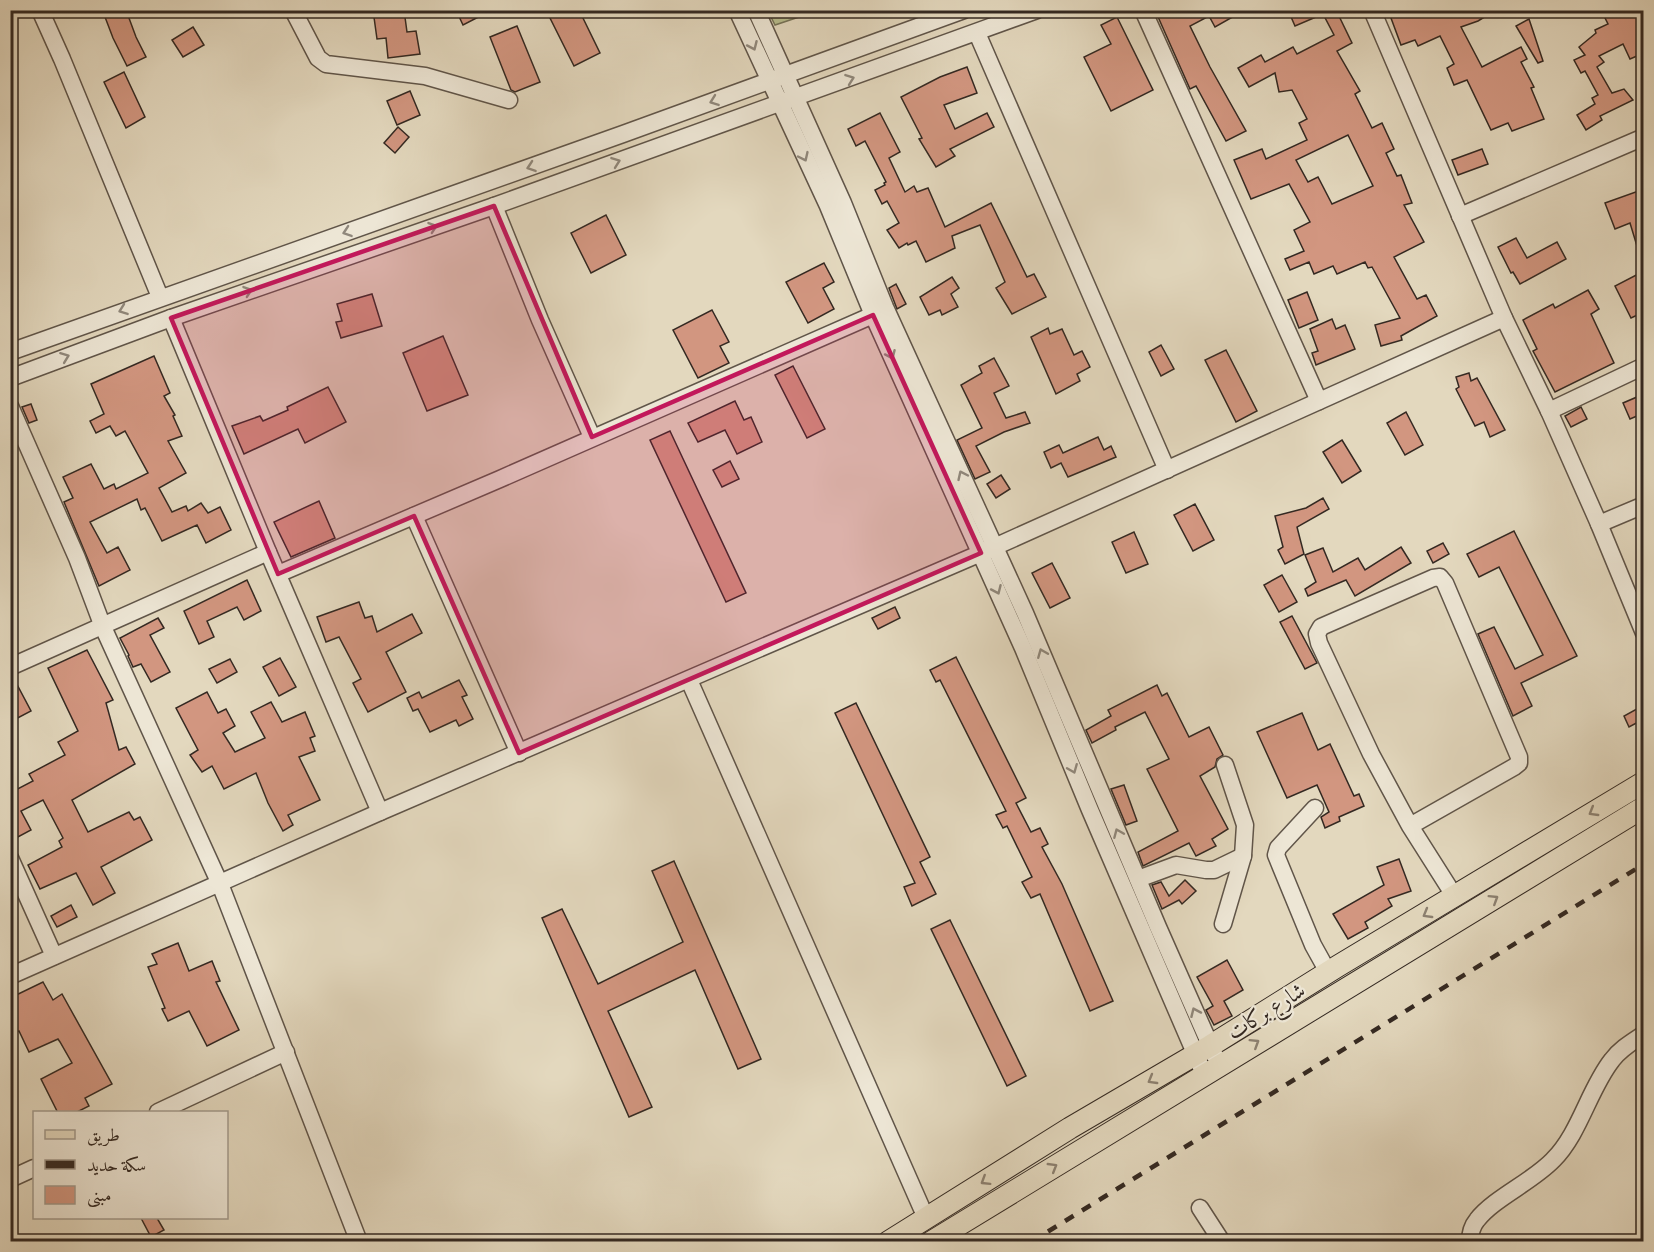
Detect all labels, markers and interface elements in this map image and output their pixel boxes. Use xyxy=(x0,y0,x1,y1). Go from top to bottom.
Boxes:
one-way arrow xyxy=(746,39,758,50)
one-way arrow xyxy=(844,73,855,86)
one-way arrow xyxy=(709,94,720,106)
one-way arrow xyxy=(797,151,809,162)
one-way arrow xyxy=(611,156,621,169)
one-way arrow xyxy=(526,159,537,172)
one-way arrow xyxy=(427,221,438,234)
one-way arrow xyxy=(342,224,353,237)
one-way arrow xyxy=(242,285,253,298)
one-way arrow xyxy=(118,303,129,316)
one-way arrow xyxy=(884,349,896,360)
one-way arrow xyxy=(59,352,70,365)
one-way arrow xyxy=(958,471,970,482)
one-way arrow xyxy=(990,584,1002,595)
one-way arrow xyxy=(1037,649,1049,660)
one-way arrow xyxy=(1066,763,1078,774)
one-way arrow xyxy=(1589,805,1599,817)
one-way arrow xyxy=(1113,828,1125,839)
one-way arrow xyxy=(1488,895,1498,907)
one-way arrow xyxy=(1423,906,1433,918)
street label: شارع بركات xyxy=(1221,976,1313,1050)
one-way arrow xyxy=(1190,1008,1202,1019)
one-way arrow xyxy=(1249,1039,1259,1051)
one-way arrow xyxy=(1148,1072,1158,1084)
legend xyxy=(33,1111,228,1219)
text: طريق xyxy=(87,1123,120,1147)
text: سكة حديد xyxy=(87,1153,146,1176)
one-way arrow xyxy=(1047,1163,1057,1175)
one-way arrow xyxy=(981,1174,992,1185)
text: مبنى xyxy=(87,1183,112,1208)

